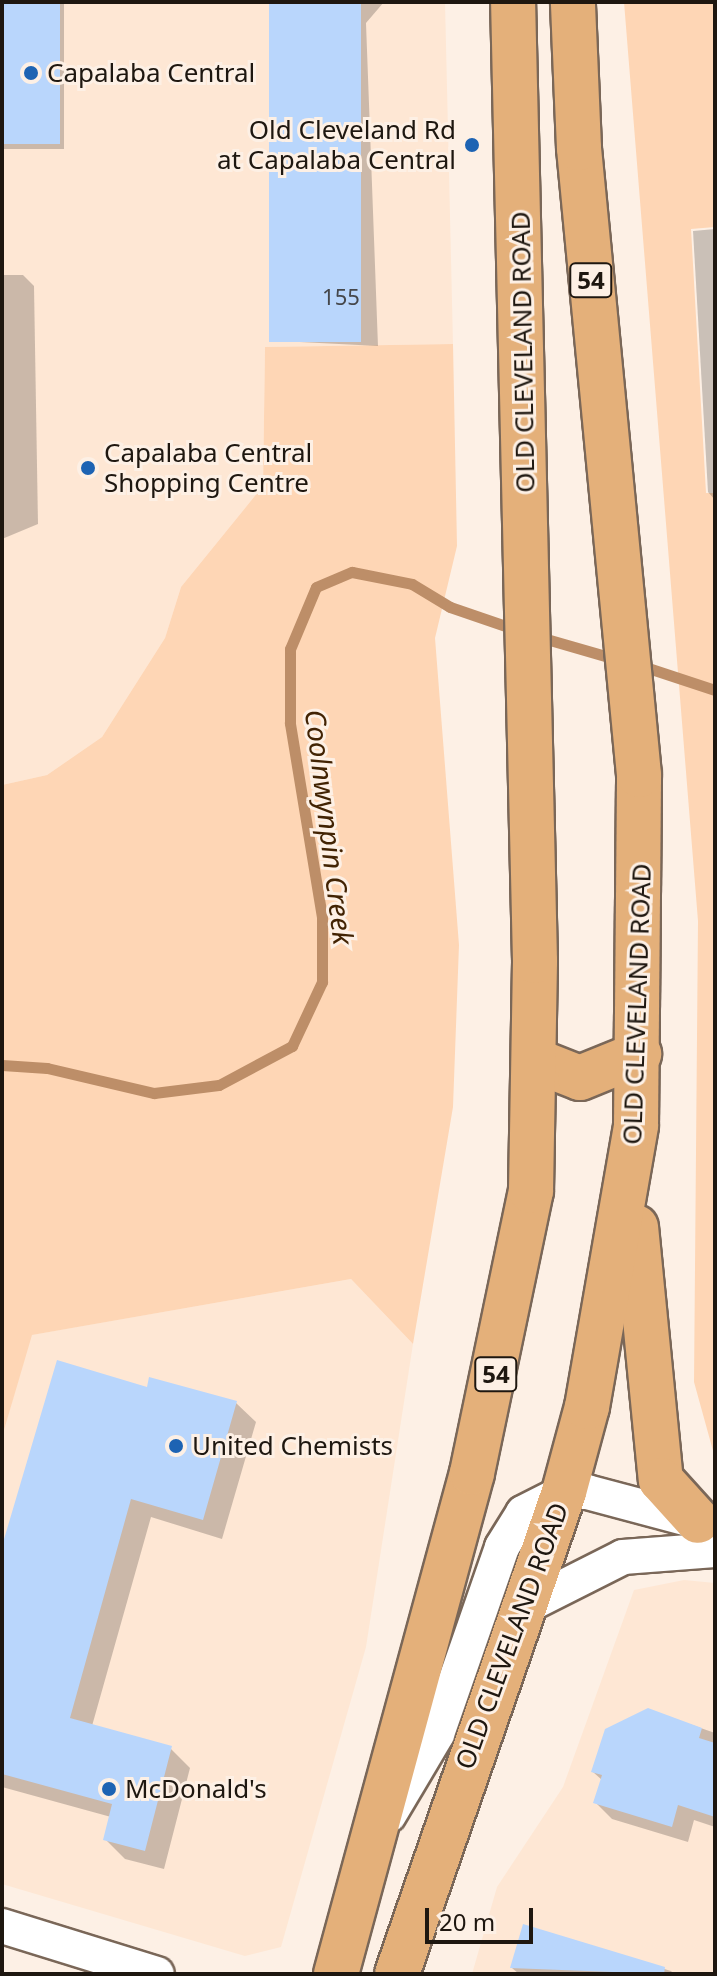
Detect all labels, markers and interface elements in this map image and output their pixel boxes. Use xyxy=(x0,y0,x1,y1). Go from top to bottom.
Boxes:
place label: Capalaba Central xyxy=(47,57,255,89)
marker: Capalaba Central xyxy=(22,64,40,82)
place label: Old Cleveland Rd at Capalaba Central xyxy=(217,114,456,176)
marker: Old Cleveland Rd at Capalaba Central xyxy=(463,136,481,154)
street label: OLD CLEVELAND ROAD xyxy=(505,211,541,493)
road number: 54 xyxy=(569,260,613,300)
house number: 155 xyxy=(322,284,360,310)
place label: Capalaba Central Shopping Centre xyxy=(104,437,312,498)
marker: Capalaba Central Shopping Centre xyxy=(79,459,97,477)
water label: Coolnwynpin Creek xyxy=(299,707,361,947)
street label: OLD CLEVELAND ROAD xyxy=(616,863,658,1145)
road number: 54 xyxy=(474,1354,518,1394)
place label: United Chemists xyxy=(192,1430,393,1462)
marker: United Chemists xyxy=(167,1437,185,1455)
street label: OLD CLEVELAND ROAD xyxy=(449,1498,575,1774)
place label: McDonald's xyxy=(125,1773,267,1805)
marker: McDonald's xyxy=(100,1780,118,1798)
scale bar xyxy=(429,1892,537,1942)
text: 20 m xyxy=(439,1905,495,1938)

